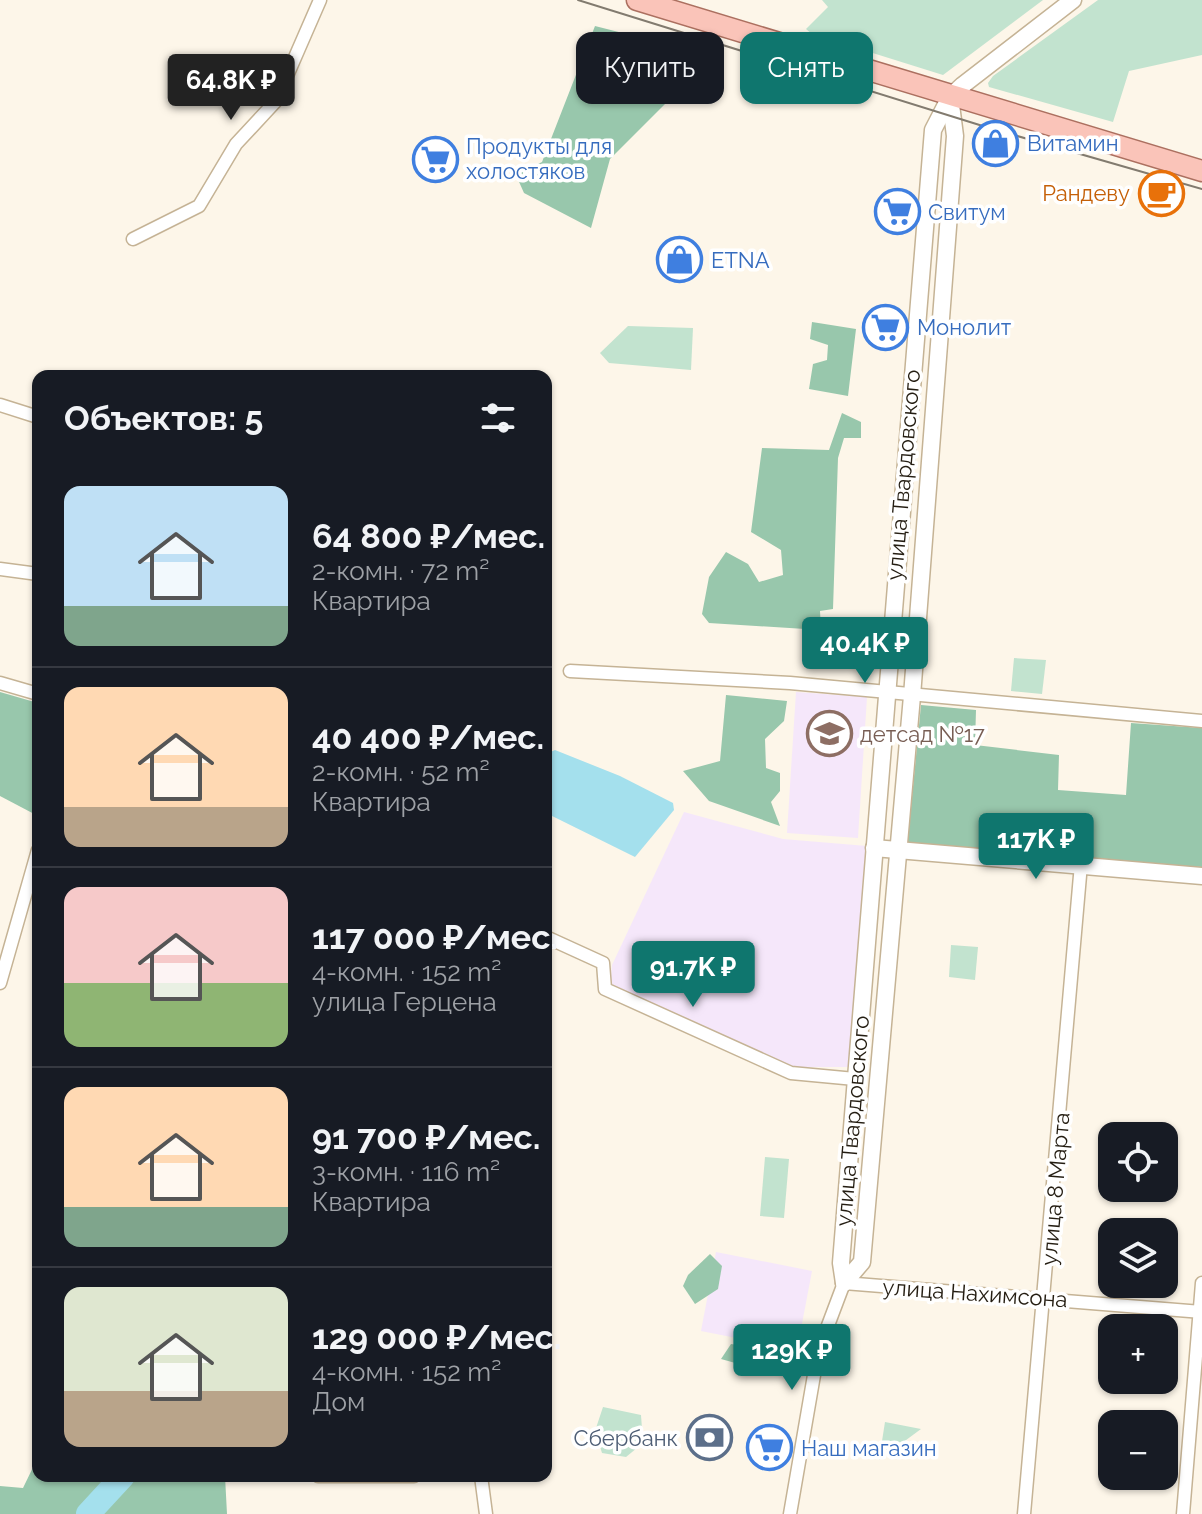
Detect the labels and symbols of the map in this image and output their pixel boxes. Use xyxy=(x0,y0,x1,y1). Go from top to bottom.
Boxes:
pin: 64.8K ₽ xyxy=(157,54,305,122)
shop icon: Витамин xyxy=(972,119,1020,167)
place label: Витамин xyxy=(1027,130,1118,156)
place label: Продукты для холостяков xyxy=(466,133,612,184)
supermarket icon: Продукты для холостяков xyxy=(411,135,459,183)
cafe icon: Рандеву xyxy=(1137,169,1185,217)
place label: Рандеву xyxy=(1042,180,1130,206)
supermarket icon: Свитум xyxy=(873,188,921,236)
place label: Свитум xyxy=(928,199,1006,225)
shop icon: ETNA xyxy=(656,236,704,284)
place label: ETNA xyxy=(711,247,770,273)
supermarket icon: Монолит xyxy=(862,303,910,351)
place label: Монолит xyxy=(917,314,1012,340)
street label: улица Твардовского xyxy=(881,368,925,582)
pin: 40.4K ₽ xyxy=(791,617,939,685)
school or university icon: детсад №17 xyxy=(805,710,853,758)
place label: детсад №17 xyxy=(860,721,985,747)
pin: 117K ₽ xyxy=(971,813,1101,881)
pin: 91.7K ₽ xyxy=(619,941,767,1009)
street label: улица Твардовского xyxy=(830,1014,874,1228)
street label: улица 8 Марта xyxy=(1035,1111,1075,1267)
street label: улица Нахимсона xyxy=(882,1274,1068,1312)
pin: 129K ₽ xyxy=(727,1324,857,1392)
bank icon: Сбербанк xyxy=(685,1414,733,1462)
supermarket icon: Наш магазин xyxy=(746,1424,794,1472)
place label: Сбербанк xyxy=(573,1425,678,1451)
place label: Наш магазин xyxy=(801,1435,937,1461)

